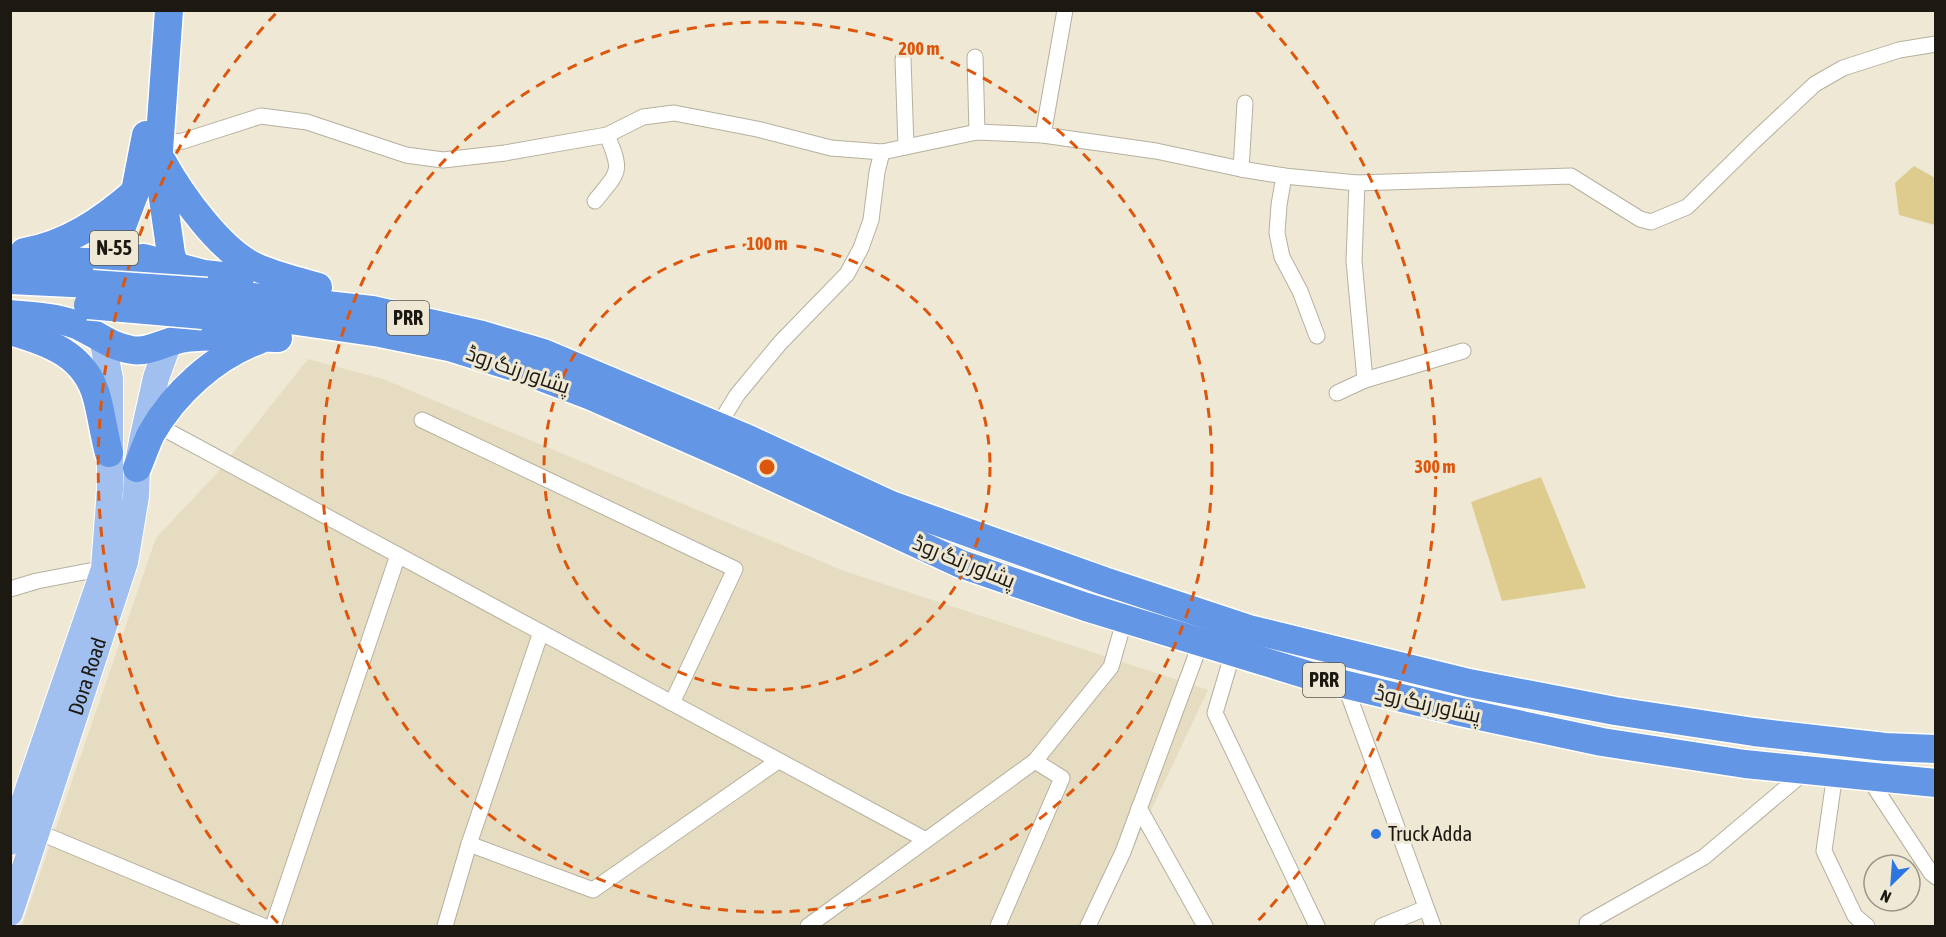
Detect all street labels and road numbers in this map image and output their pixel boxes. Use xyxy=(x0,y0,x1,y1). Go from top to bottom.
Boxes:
road number: N-55 xyxy=(90,231,138,265)
road number: PRR xyxy=(387,301,429,335)
street label: پشاور رنگ روڈ xyxy=(462,340,574,401)
street label: پشاور رنگ روڈ xyxy=(909,530,1019,595)
street label: Dora Road xyxy=(63,634,110,718)
road number: PRR xyxy=(1303,663,1345,697)
street label: پشاور رنگ روڈ xyxy=(1372,679,1484,730)

